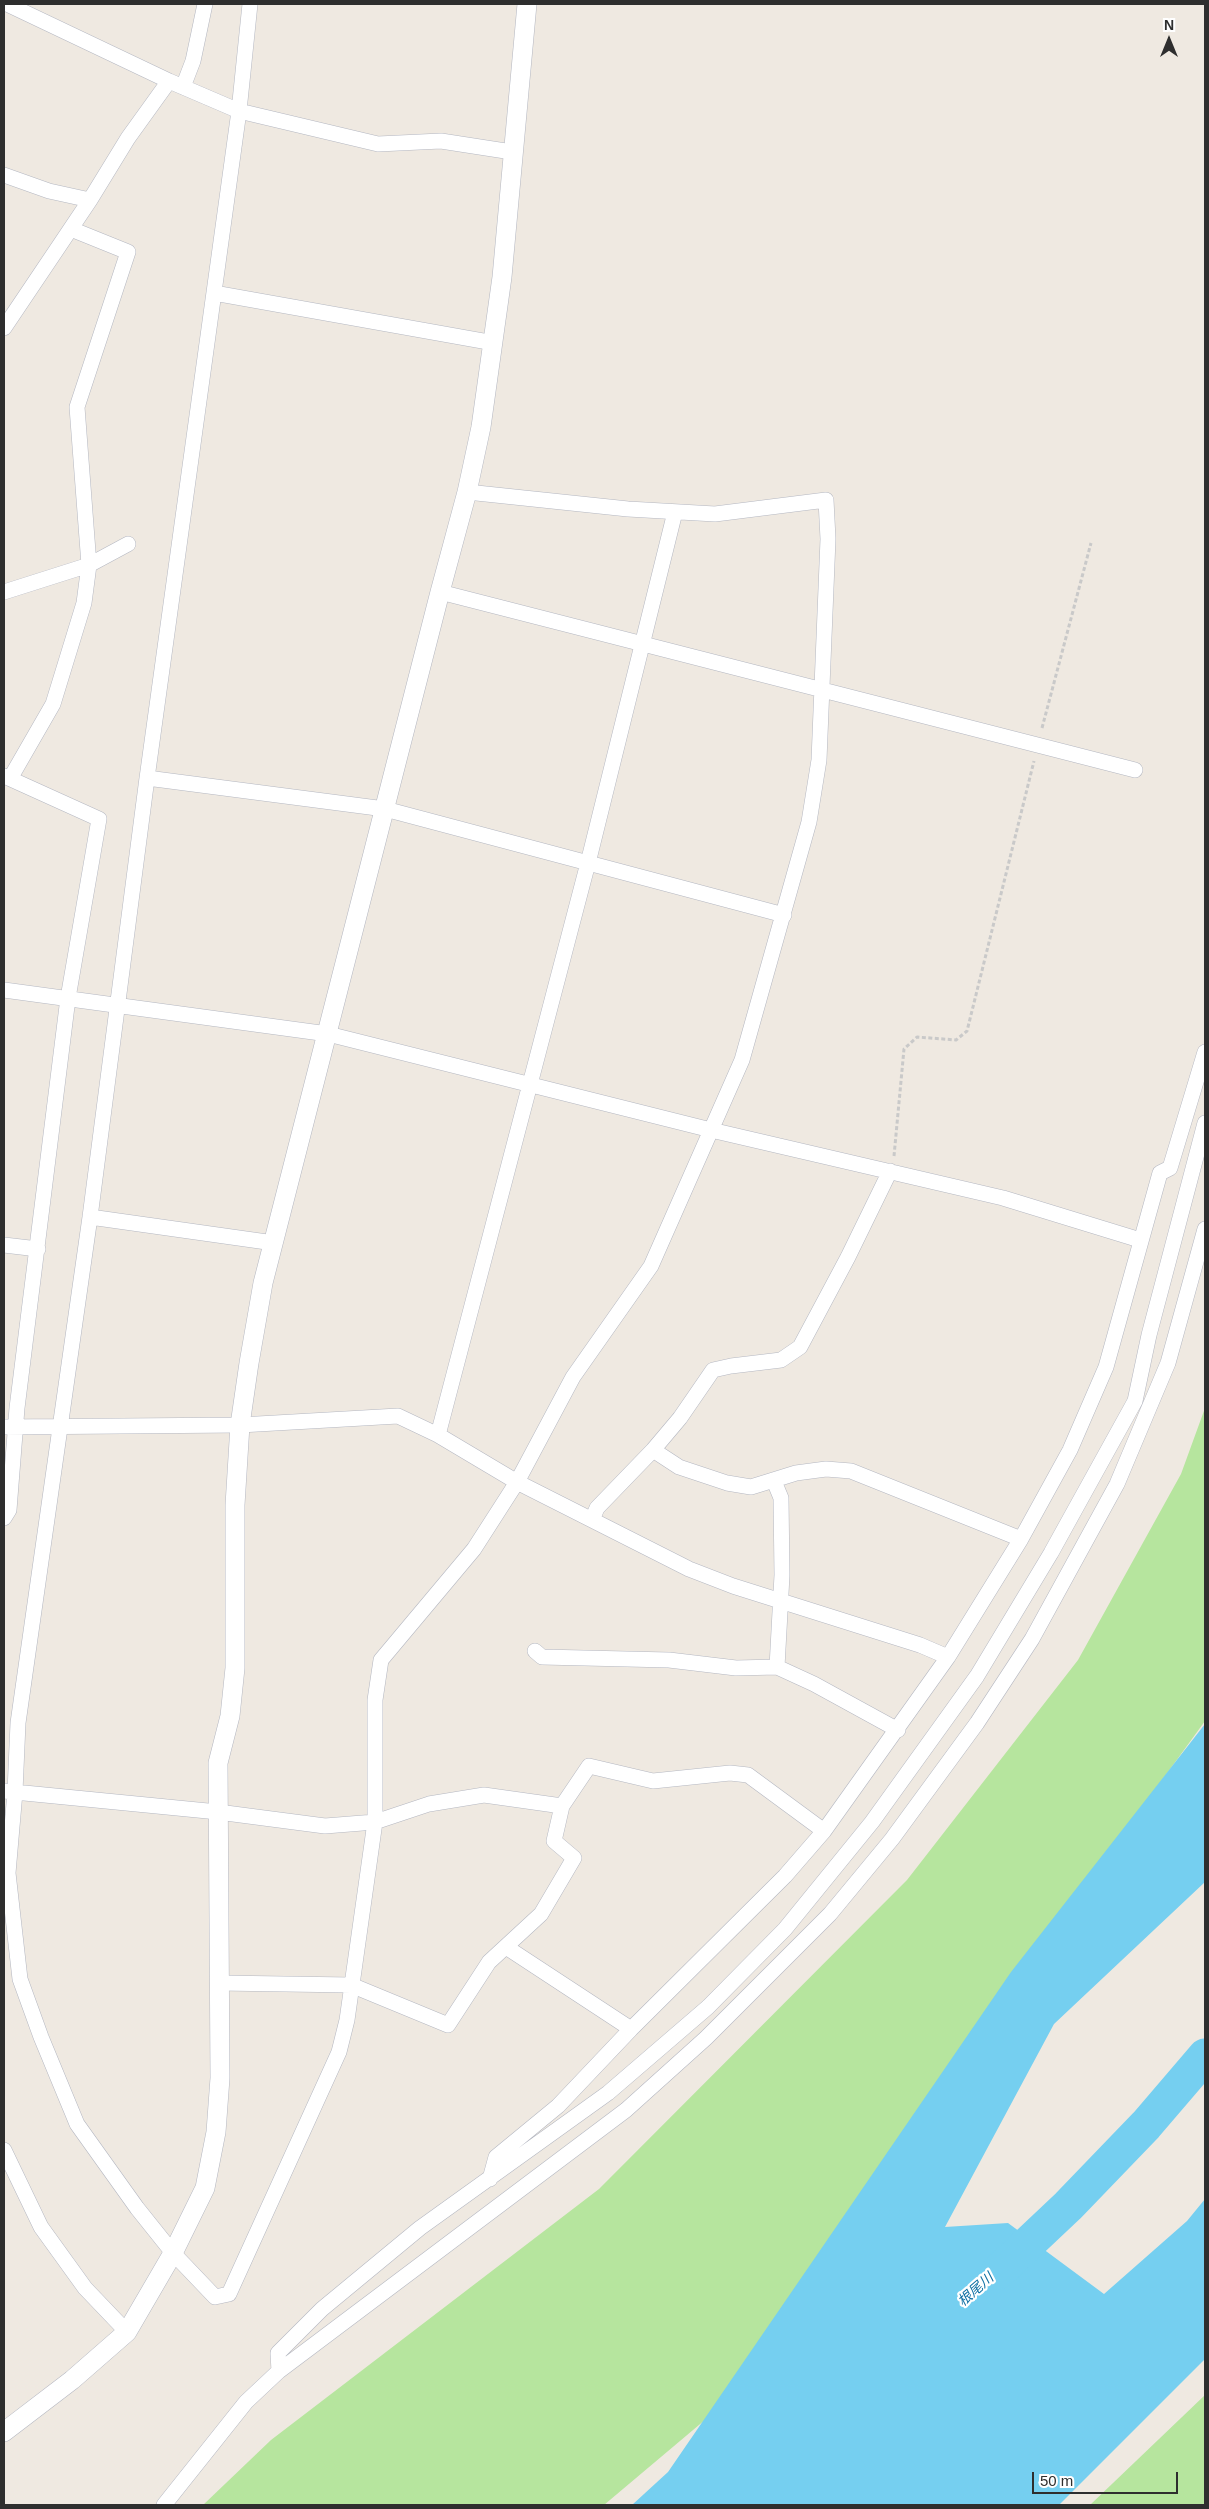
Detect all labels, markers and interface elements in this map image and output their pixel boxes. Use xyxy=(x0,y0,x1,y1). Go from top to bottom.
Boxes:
north arrow xyxy=(1144,15,1194,65)
text: N xyxy=(1164,17,1174,33)
water label: 根尾川 xyxy=(955,2270,997,2310)
scale bar xyxy=(1034,2462,1180,2494)
text: 50 m xyxy=(1040,2472,1073,2489)

